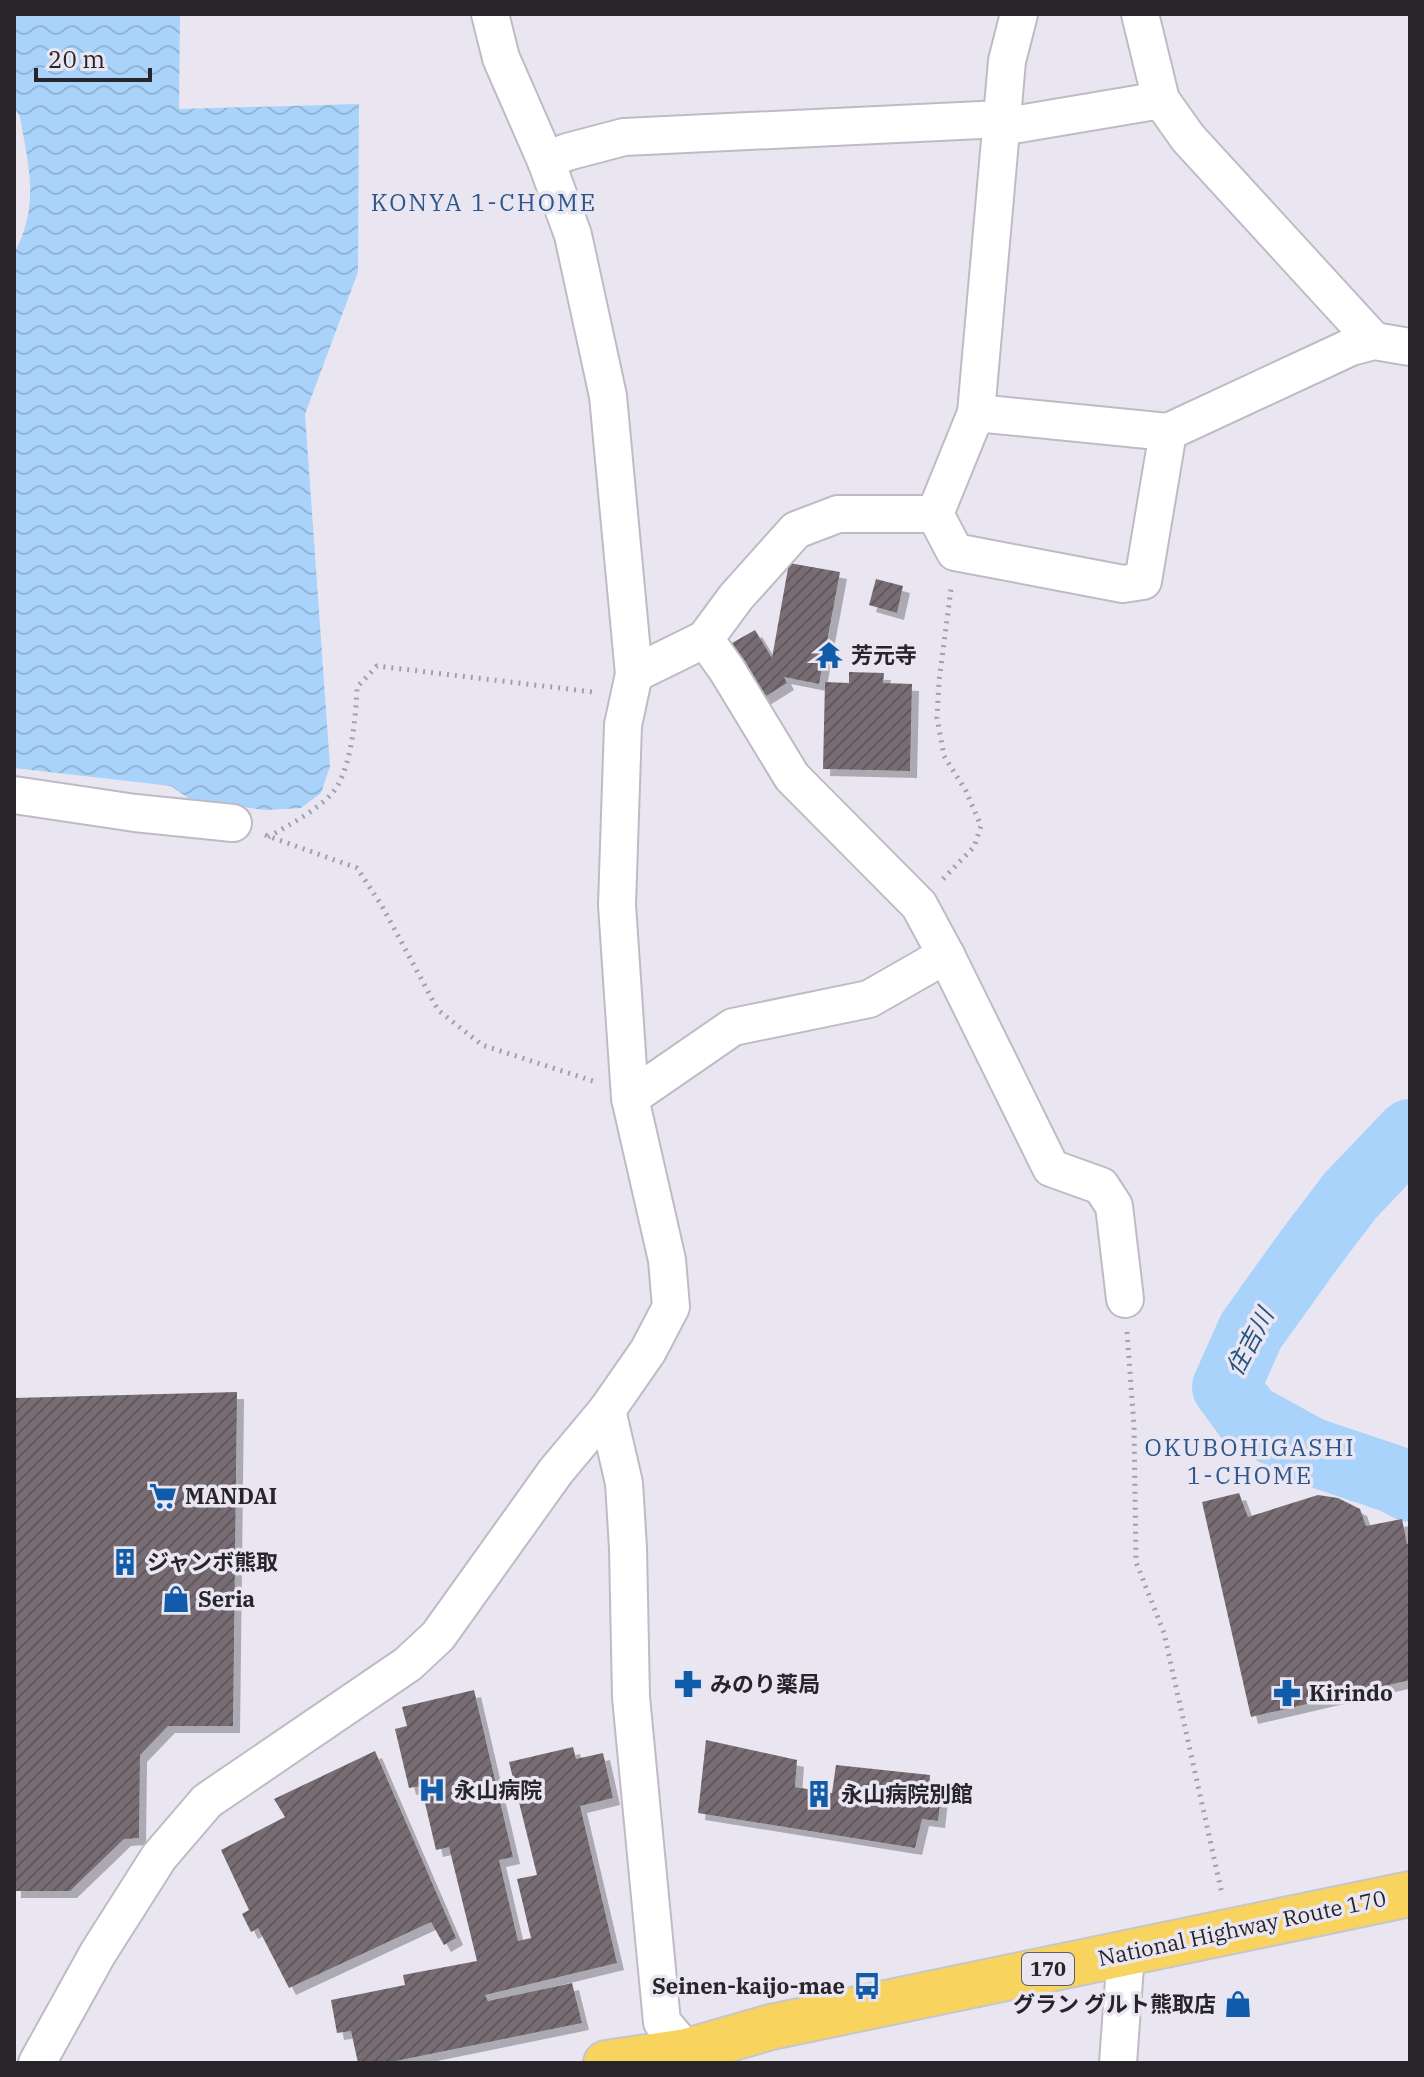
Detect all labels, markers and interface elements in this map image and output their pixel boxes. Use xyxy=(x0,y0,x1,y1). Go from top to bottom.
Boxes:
scale bar xyxy=(36,32,150,82)
text: 20 m xyxy=(48,43,105,75)
district label: KONYA 1-CHOME xyxy=(371,186,597,218)
temple icon: 芳元寺 xyxy=(814,640,844,670)
place label: 芳元寺 xyxy=(851,640,917,669)
water label: 住吉川 xyxy=(1218,1300,1282,1381)
district label: OKUBOHIGASHI 1-CHOME xyxy=(1144,1431,1356,1491)
supermarket icon: MANDAI xyxy=(148,1481,178,1511)
place label: MANDAI xyxy=(185,1481,277,1510)
building icon: ジャンボ熊取 xyxy=(110,1547,140,1577)
place label: ジャンボ熊取 xyxy=(147,1547,278,1576)
shop icon: Seria xyxy=(161,1584,191,1614)
place label: Seria xyxy=(198,1584,255,1613)
pharmacy icon: みのり薬局 xyxy=(673,1669,703,1699)
place label: みのり薬局 xyxy=(710,1669,820,1698)
pharmacy icon: Kirindo xyxy=(1272,1678,1302,1708)
place label: Kirindo xyxy=(1309,1678,1393,1707)
hospital icon: 永山病院 xyxy=(417,1775,447,1805)
place label: 永山病院 xyxy=(454,1775,542,1804)
building icon: 永山病院別館 xyxy=(804,1779,834,1809)
place label: 永山病院別館 xyxy=(841,1779,973,1808)
street label: National Highway Route 170 xyxy=(1095,1883,1389,1972)
road number: 170 xyxy=(1022,1953,1074,1985)
place label: Seinen-kaijo-mae xyxy=(652,1971,845,2000)
bus stop icon: Seinen-kaijo-mae xyxy=(852,1971,882,2001)
place label: グラン グルト熊取店 xyxy=(1013,1989,1216,2018)
shop icon: グラン グルト熊取店 xyxy=(1223,1989,1253,2019)

